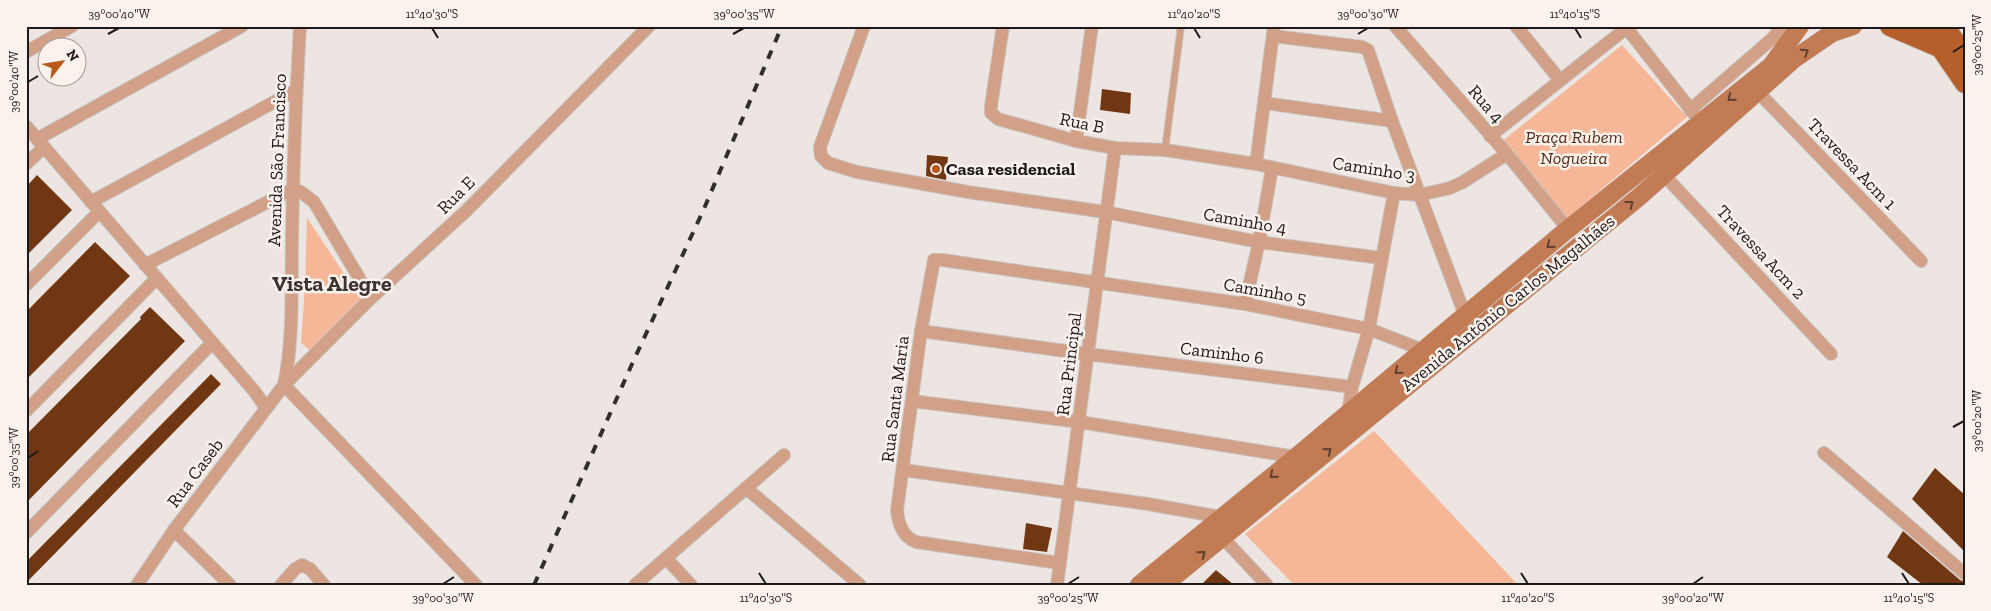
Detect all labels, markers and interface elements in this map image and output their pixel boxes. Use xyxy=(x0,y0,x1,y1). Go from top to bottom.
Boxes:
text: 39°00'40"W xyxy=(88,7,151,21)
text: 11°40'30"S xyxy=(406,7,458,21)
text: 39°00'35"W xyxy=(714,7,775,21)
text: 11°40'20"S xyxy=(1168,7,1220,21)
text: 39°00'30"W xyxy=(1337,7,1400,21)
text: 11°40'15"S xyxy=(1550,7,1600,21)
text: 39°00'25"W xyxy=(1970,14,1984,76)
north arrow xyxy=(38,38,88,88)
text: N xyxy=(63,47,83,65)
one-way arrow xyxy=(1800,49,1809,58)
text: 39°00'40"W xyxy=(7,50,21,113)
street label: Avenida São Francisco xyxy=(263,73,291,247)
street label: Rua 4 xyxy=(1463,80,1509,128)
one-way arrow xyxy=(1728,93,1737,101)
street label: Rua B xyxy=(1058,108,1106,138)
street label: Travessa Acm 1 xyxy=(1803,114,1901,214)
park label: Praça Rubem Nogueira xyxy=(1525,126,1623,169)
street label: Caminho 3 xyxy=(1331,152,1417,186)
place label: Casa residencial xyxy=(946,158,1075,180)
marker: Casa residencial xyxy=(930,163,942,175)
street label: Rua E xyxy=(432,171,480,219)
street label: Travessa Acm 2 xyxy=(1712,200,1810,304)
one-way arrow xyxy=(1624,202,1633,210)
street label: Caminho 4 xyxy=(1202,203,1289,239)
street label: Avenida Antônio Carlos Magalhães xyxy=(1397,210,1619,396)
one-way arrow xyxy=(1547,239,1556,247)
district label: Vista Alegre xyxy=(272,270,392,297)
street label: Caminho 5 xyxy=(1222,273,1308,309)
street label: Rua Principal xyxy=(1052,311,1086,417)
street label: Rua Santa Maria xyxy=(876,334,914,464)
street label: Caminho 6 xyxy=(1179,337,1265,369)
one-way arrow xyxy=(1395,365,1404,374)
text: 39°00'20"W xyxy=(1970,389,1984,452)
text: 39°00'35"W xyxy=(7,427,21,488)
street label: Rua Caseb xyxy=(162,434,228,512)
one-way arrow xyxy=(1322,449,1331,457)
one-way arrow xyxy=(1270,469,1279,477)
one-way arrow xyxy=(1197,551,1206,560)
text: 39°00'30"W xyxy=(412,591,475,605)
text: 11°40'30"S xyxy=(740,591,792,605)
text: 39°00'25"W xyxy=(1037,591,1099,605)
text: 11°40'20"S xyxy=(1502,591,1554,605)
text: 39°00'20"W xyxy=(1662,591,1725,605)
text: 11°40'15"S xyxy=(1884,591,1934,605)

